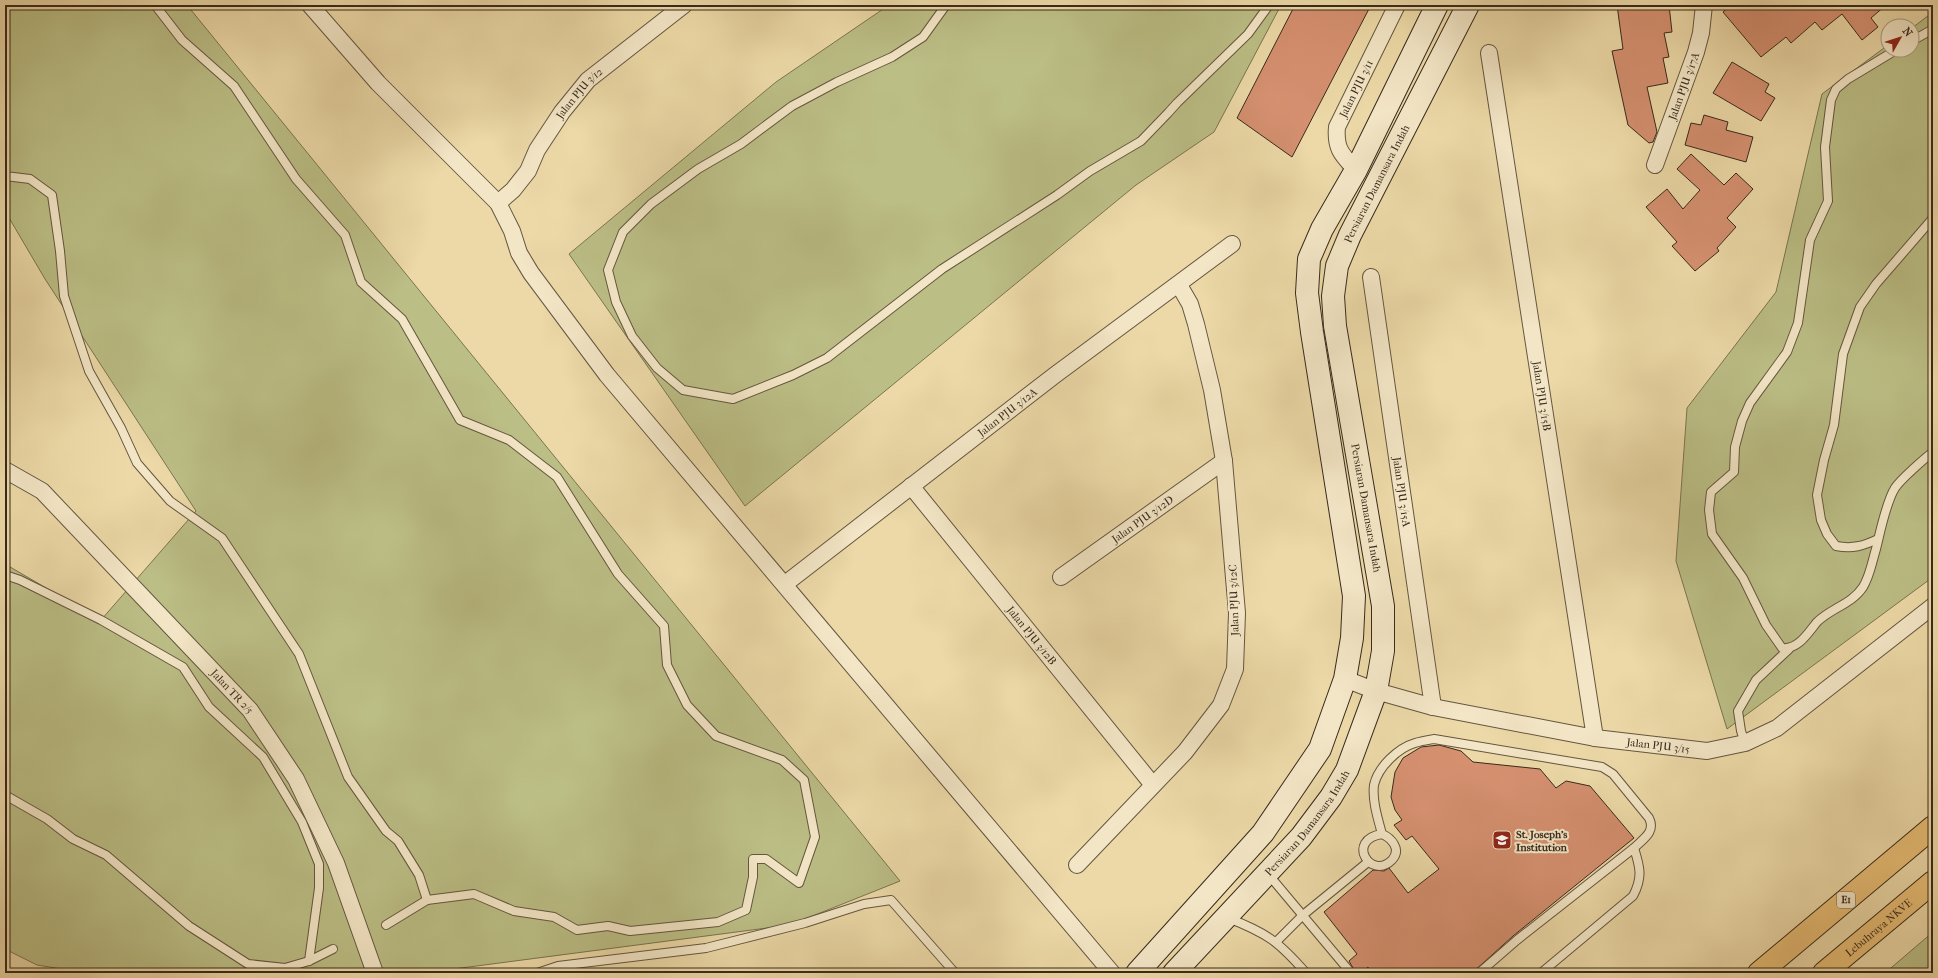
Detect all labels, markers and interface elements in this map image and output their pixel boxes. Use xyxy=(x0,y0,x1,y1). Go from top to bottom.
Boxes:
north arrow xyxy=(1880,18,1920,58)
text: N xyxy=(1900,25,1915,40)
street label: Jalan PJU 3/17A xyxy=(1665,50,1702,123)
street label: Jalan PJU 3/11 xyxy=(1336,58,1376,120)
street label: Jalan PJU 3/12 xyxy=(552,64,605,122)
street label: Persiaran Damansara Indah xyxy=(1341,122,1412,245)
street label: Jalan PJU 3/15B xyxy=(1530,359,1554,432)
street label: Jalan PJU 3/12A xyxy=(974,384,1040,440)
street label: Persiaran Damansara Indah xyxy=(1348,443,1384,574)
street label: Jalan PJU 3/15A xyxy=(1390,455,1414,528)
street label: Jalan PJU 3/12D xyxy=(1108,493,1176,546)
street label: Jalan PJU 3/12C xyxy=(1226,564,1242,637)
street label: Jalan PJU 3/12B xyxy=(1004,603,1059,667)
street label: Jalan TR 2/5 xyxy=(207,666,257,716)
street label: Jalan PJU 3/15 xyxy=(1625,735,1691,755)
street label: Persiaran Damansara Indah xyxy=(1262,767,1352,878)
place label: St. Joseph's Institution xyxy=(1516,828,1568,854)
school or university icon: St. Joseph's Institution xyxy=(1491,829,1513,851)
road number: E1 xyxy=(1837,892,1855,908)
street label: Lebuhraya NKVE xyxy=(1842,896,1915,959)

